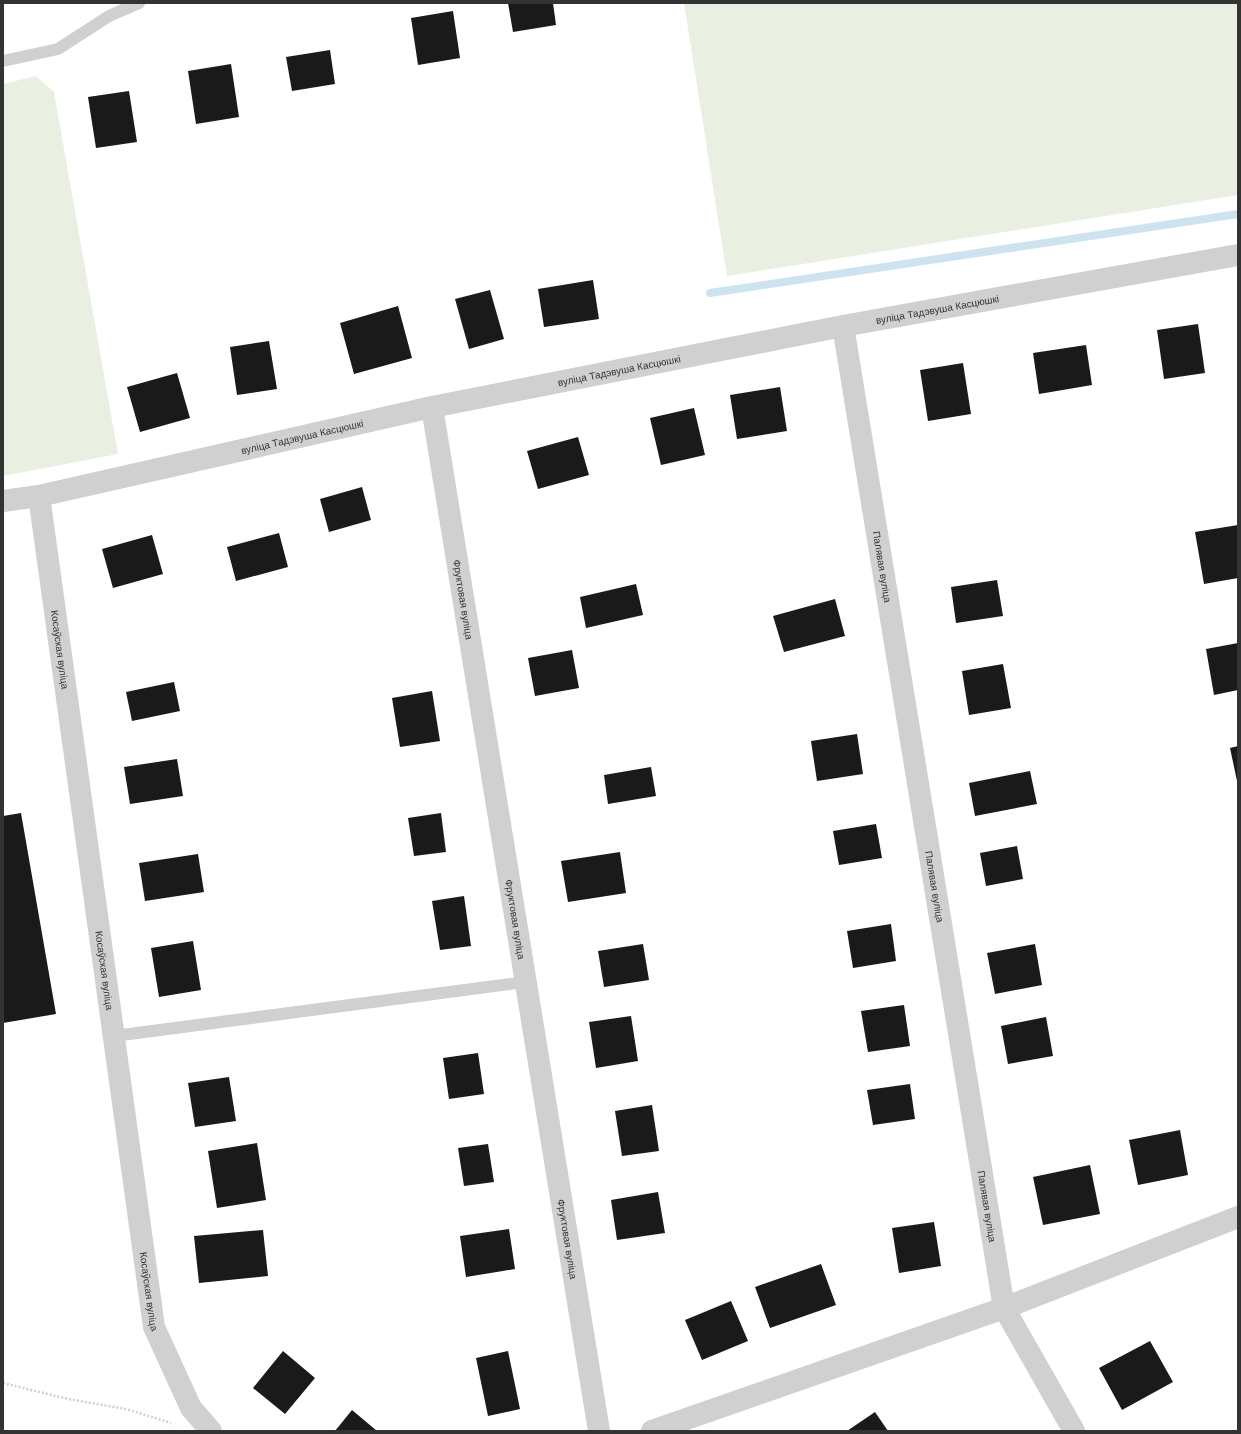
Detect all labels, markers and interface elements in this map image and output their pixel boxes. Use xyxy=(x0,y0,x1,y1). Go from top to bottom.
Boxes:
street label: вуліца Тадэвуша Касцюшкі xyxy=(875,293,1000,326)
street label: вуліца Тадэвуша Касцюшкі xyxy=(557,353,682,388)
street label: вуліца Тадэвуша Касцюшкі xyxy=(240,417,364,456)
street label: Палявая вуліца xyxy=(871,530,894,604)
street label: Фруктовая вуліца xyxy=(451,559,475,641)
street label: Косаўская вуліца xyxy=(49,609,71,690)
street label: Палявая вуліца xyxy=(924,850,946,923)
street label: Фруктовая вуліца xyxy=(504,878,528,960)
street label: Косаўская вуліца xyxy=(94,930,116,1011)
street label: Палявая вуліца xyxy=(976,1170,999,1243)
street label: Фруктовая вуліца xyxy=(556,1198,580,1280)
street label: Косаўская вуліца xyxy=(138,1251,161,1333)

